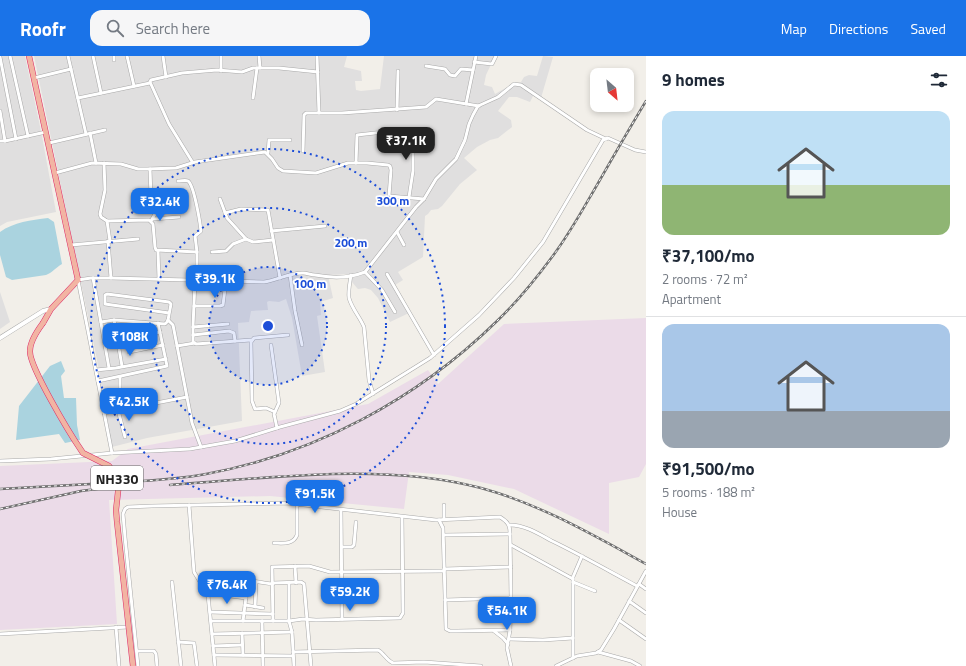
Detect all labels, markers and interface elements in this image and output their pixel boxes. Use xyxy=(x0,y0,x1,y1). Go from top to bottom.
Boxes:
search box xyxy=(90,10,370,46)
text: Roofr xyxy=(20,14,66,43)
icon: search xyxy=(104,17,126,39)
text: Search here xyxy=(136,17,210,40)
text: Map xyxy=(781,18,807,39)
text: Directions xyxy=(829,18,888,39)
text: Saved xyxy=(910,18,946,39)
text: 9 homes xyxy=(662,67,725,93)
north arrow xyxy=(590,68,634,112)
map controls xyxy=(590,68,634,112)
icon: filters xyxy=(928,69,950,91)
pin: ₹37.1K xyxy=(373,127,439,161)
text: ₹37.1K xyxy=(386,130,426,150)
icon: home xyxy=(770,137,842,209)
pin: ₹32.4K xyxy=(127,188,193,222)
text: ₹32.4K xyxy=(140,191,180,211)
text: 300 m xyxy=(377,191,409,210)
text: 200 m xyxy=(335,233,367,252)
text: ₹37,100/mo xyxy=(662,243,755,269)
pin: ₹39.1K xyxy=(182,265,248,299)
text: ₹39.1K xyxy=(195,268,235,288)
text: 2 rooms · 72 m² xyxy=(662,269,748,289)
text: 100 m xyxy=(294,274,326,293)
text: Apartment xyxy=(662,289,721,309)
centre of rings xyxy=(261,319,275,333)
pin: ₹108K xyxy=(102,323,158,357)
text: ₹108K xyxy=(112,326,149,346)
icon: home xyxy=(770,350,842,422)
pin: ₹42.5K xyxy=(96,388,162,422)
text: ₹42.5K xyxy=(109,391,149,411)
text: ₹91,500/mo xyxy=(662,456,755,482)
road number: NH330 xyxy=(91,466,143,490)
pin: ₹91.5K xyxy=(282,480,348,514)
text: 5 rooms · 188 m² xyxy=(662,482,755,502)
text: ₹91.5K xyxy=(295,483,335,503)
text: House xyxy=(662,502,697,522)
pin: ₹76.4K xyxy=(194,571,260,605)
text: ₹76.4K xyxy=(207,574,247,594)
pin: ₹59.2K xyxy=(317,578,383,612)
text: ₹59.2K xyxy=(330,581,370,601)
pin: ₹54.1K xyxy=(474,597,540,631)
text: ₹54.1K xyxy=(487,600,527,620)

